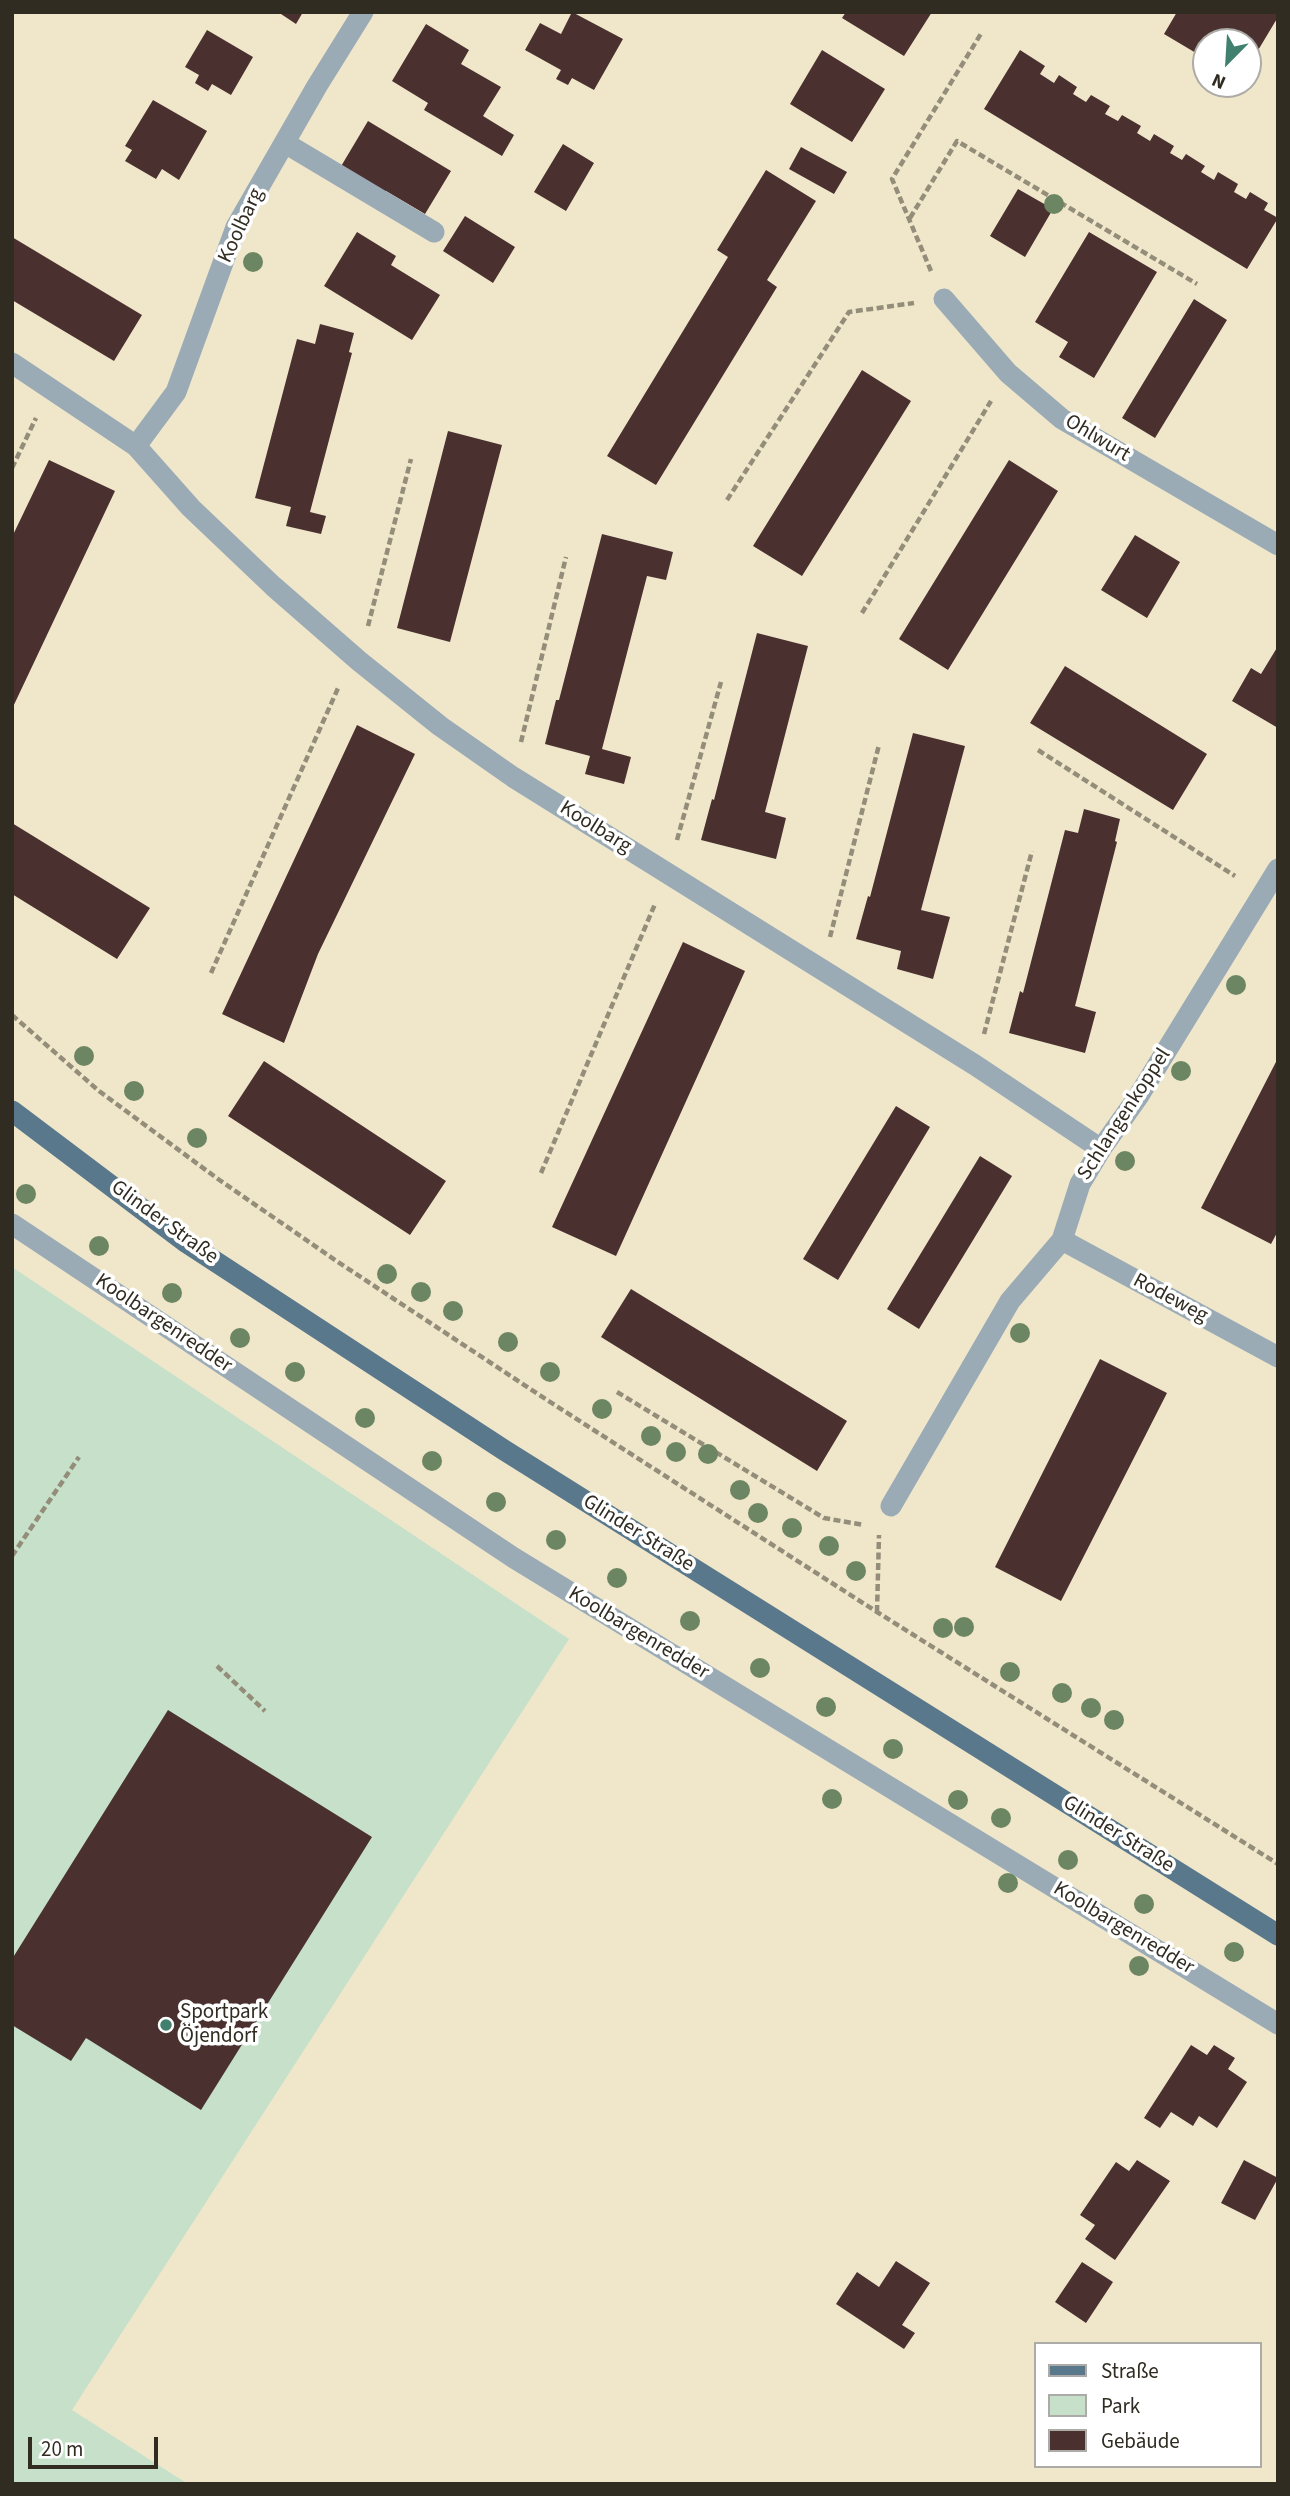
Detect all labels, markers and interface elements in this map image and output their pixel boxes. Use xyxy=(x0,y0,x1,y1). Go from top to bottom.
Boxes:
north arrow xyxy=(1192,28,1262,98)
text: N xyxy=(1208,66,1230,96)
street label: Koolbarg xyxy=(214,185,270,267)
street label: Ohlwurt xyxy=(1060,410,1134,468)
street label: Koolbarg xyxy=(555,796,635,860)
street label: Schlangenkoppel xyxy=(1073,1044,1177,1186)
street label: Glinder Straße xyxy=(106,1176,222,1270)
street label: Koolbargenredder xyxy=(90,1269,236,1379)
street label: Rodeweg xyxy=(1128,1269,1212,1329)
street label: Glinder Straße xyxy=(578,1490,698,1578)
street label: Koolbargenredder xyxy=(563,1582,713,1686)
street label: Glinder Straße xyxy=(1058,1791,1178,1879)
street label: Koolbargenredder xyxy=(1048,1877,1198,1981)
place label: Sportpark Öjendorf xyxy=(180,2000,268,2050)
marker: Sportpark Öjendorf xyxy=(158,2017,174,2033)
legend xyxy=(1034,2342,1262,2468)
text: Straße xyxy=(1101,2356,1159,2386)
text: Park xyxy=(1101,2391,1140,2421)
scale bar xyxy=(32,2422,161,2466)
text: Gebäude xyxy=(1101,2426,1180,2456)
text: 20 m xyxy=(41,2434,83,2464)

